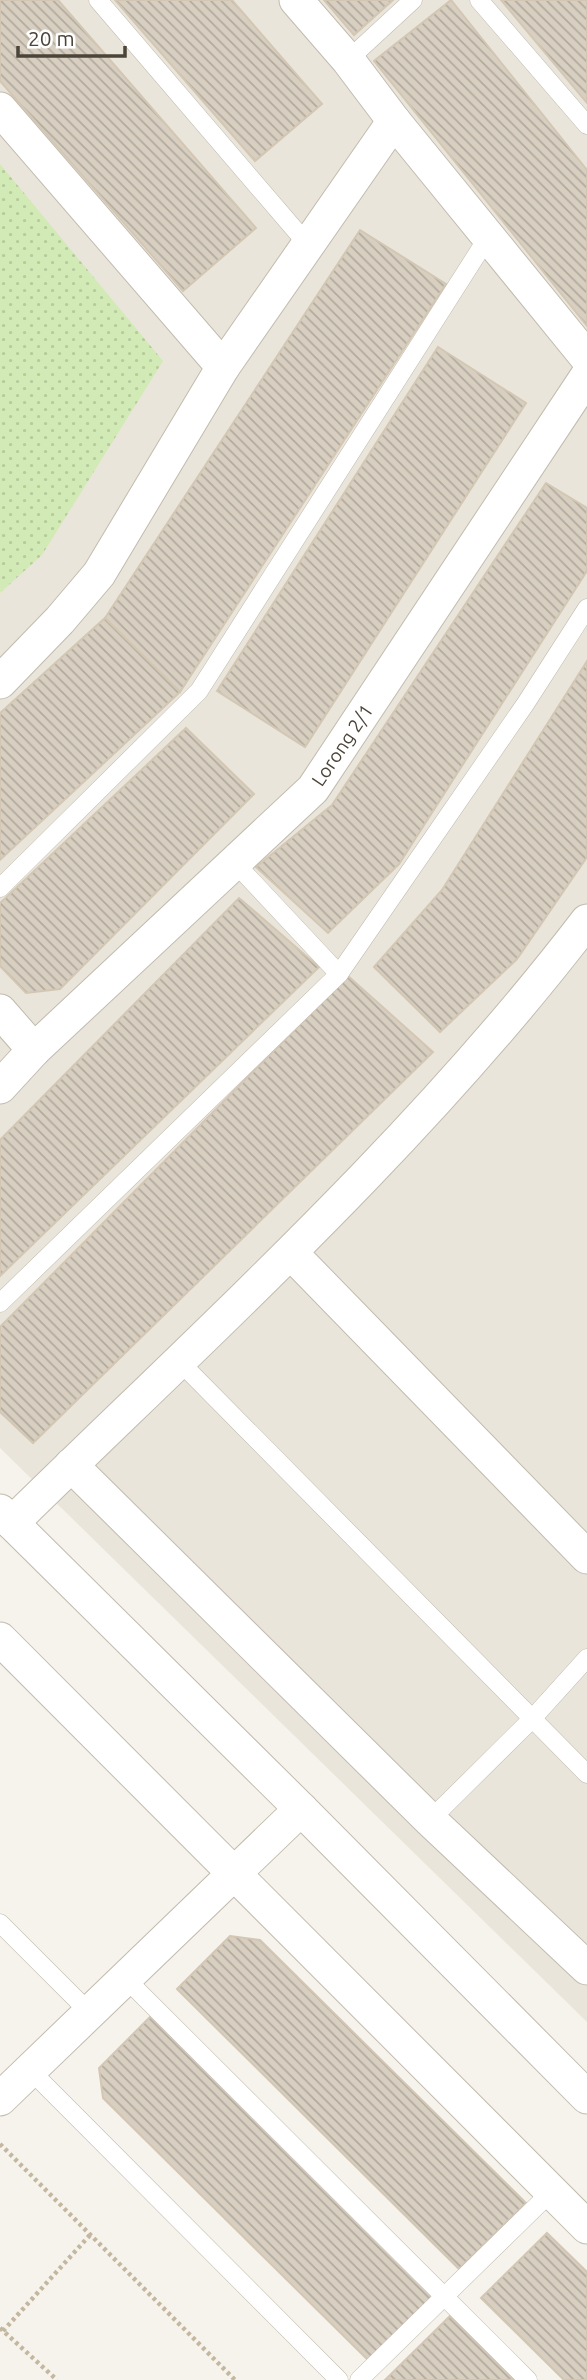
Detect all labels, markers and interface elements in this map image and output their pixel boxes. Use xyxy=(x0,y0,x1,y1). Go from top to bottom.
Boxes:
scale bar xyxy=(18,14,124,58)
text: 20 m xyxy=(28,26,75,50)
street label: Lorong 2/1 xyxy=(307,700,377,790)

